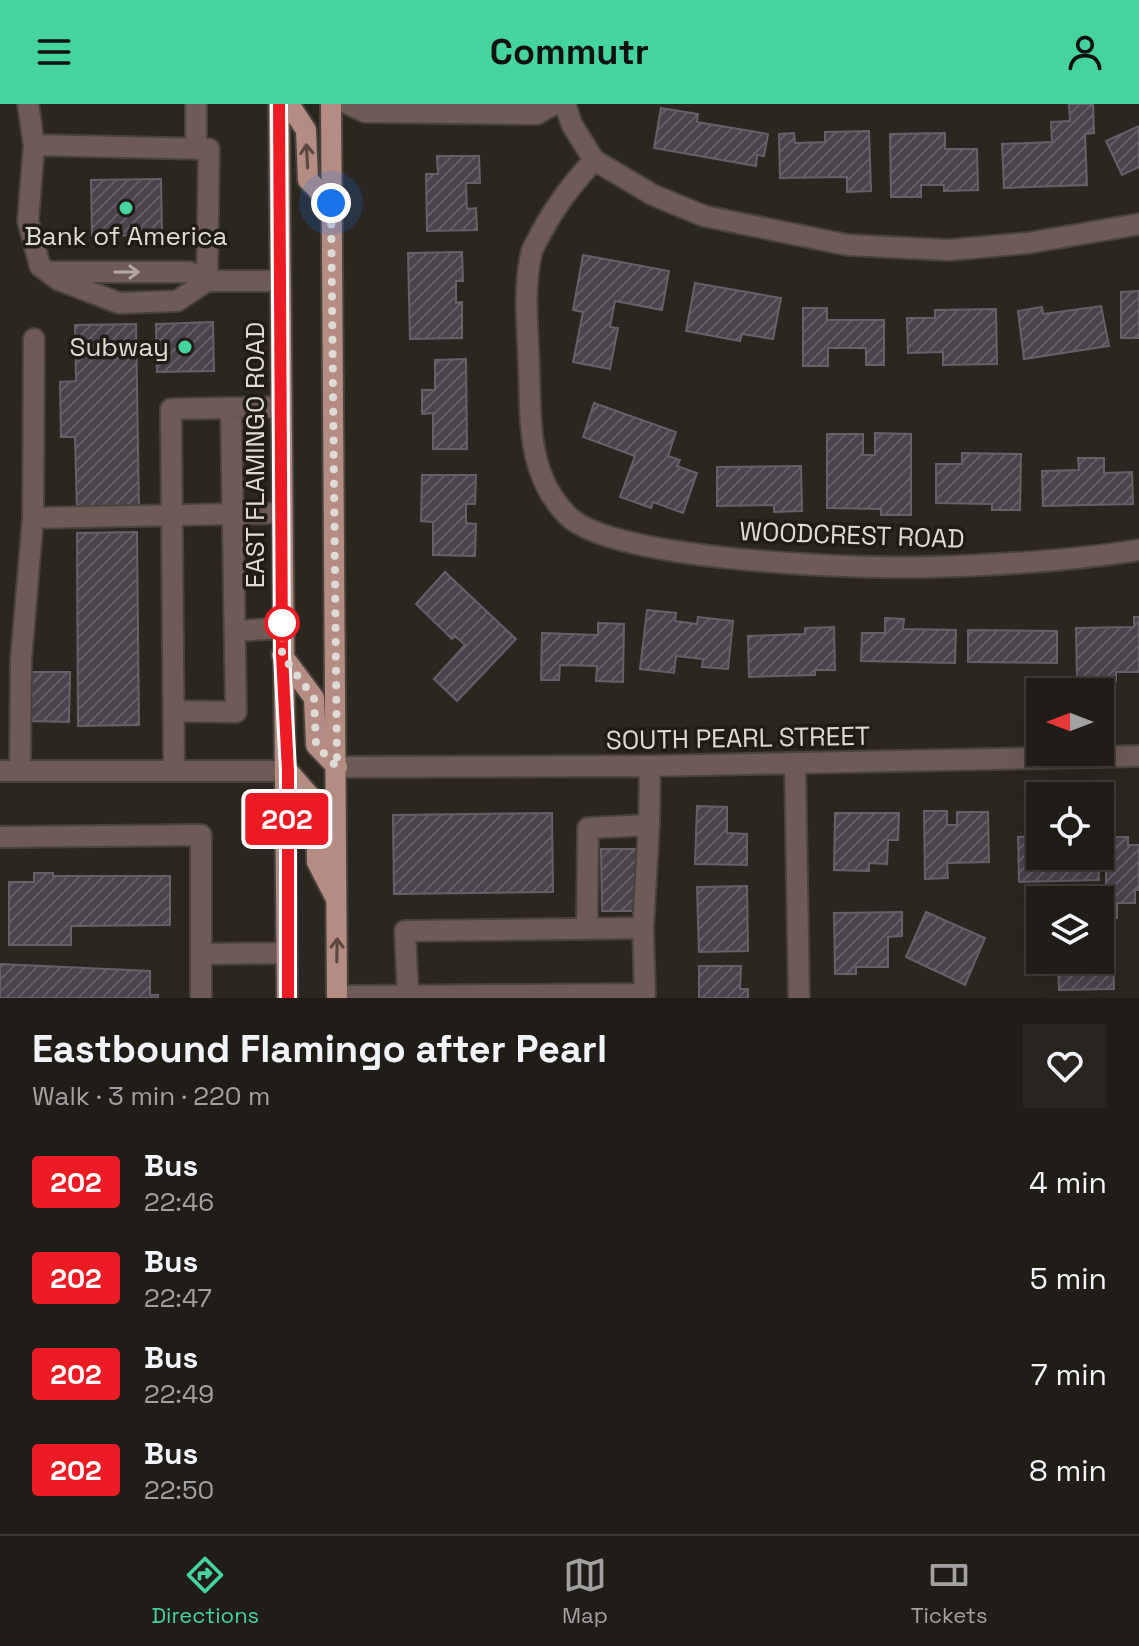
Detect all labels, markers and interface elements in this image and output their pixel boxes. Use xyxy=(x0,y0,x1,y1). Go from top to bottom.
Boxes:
text: Commutr xyxy=(490,29,649,75)
icon: menu xyxy=(32,30,76,74)
icon: person xyxy=(1063,30,1107,74)
one-way arrow xyxy=(299,143,314,170)
your location xyxy=(311,183,351,223)
marker: Bank of America xyxy=(117,199,135,217)
place label: Bank of America xyxy=(25,219,228,253)
one-way arrow xyxy=(113,264,140,280)
street label: EAST FLAMINGO ROAD xyxy=(238,322,272,588)
place label: Subway xyxy=(70,330,169,364)
marker: Subway xyxy=(176,338,194,356)
street label: WOODCREST ROAD xyxy=(739,514,965,556)
unlabelled marker xyxy=(265,606,299,640)
north arrow xyxy=(1026,678,1114,766)
map controls xyxy=(1026,678,1114,974)
street label: SOUTH PEARL STREET xyxy=(606,719,870,757)
button: locate xyxy=(1026,782,1114,870)
line badge: 202 xyxy=(241,793,333,845)
text: 202 xyxy=(261,801,313,837)
button: layers xyxy=(1026,886,1114,974)
one-way arrow xyxy=(330,937,345,964)
button: heart xyxy=(1023,1024,1107,1108)
text: Eastbound Flamingo after Pearl xyxy=(32,1025,607,1073)
text: Walk · 3 min · 220 m xyxy=(32,1079,270,1113)
text: Bus xyxy=(144,1146,198,1185)
text: 4 min xyxy=(1029,1163,1107,1202)
text: 202 xyxy=(50,1164,102,1200)
text: 22:46 xyxy=(144,1185,214,1219)
text: Bus xyxy=(144,1242,198,1281)
text: 5 min xyxy=(1030,1259,1107,1298)
text: 202 xyxy=(50,1260,102,1296)
text: 22:47 xyxy=(144,1281,212,1315)
text: Bus xyxy=(144,1338,198,1377)
text: 7 min xyxy=(1031,1355,1107,1394)
text: 202 xyxy=(50,1356,102,1392)
text: 22:49 xyxy=(144,1377,214,1411)
text: Bus xyxy=(144,1434,198,1473)
text: 8 min xyxy=(1029,1451,1107,1490)
text: 202 xyxy=(50,1452,102,1488)
text: 22:50 xyxy=(144,1473,214,1507)
tab: Directions xyxy=(151,1553,259,1629)
tab: Map xyxy=(562,1553,608,1629)
tab: Tickets xyxy=(911,1553,988,1629)

